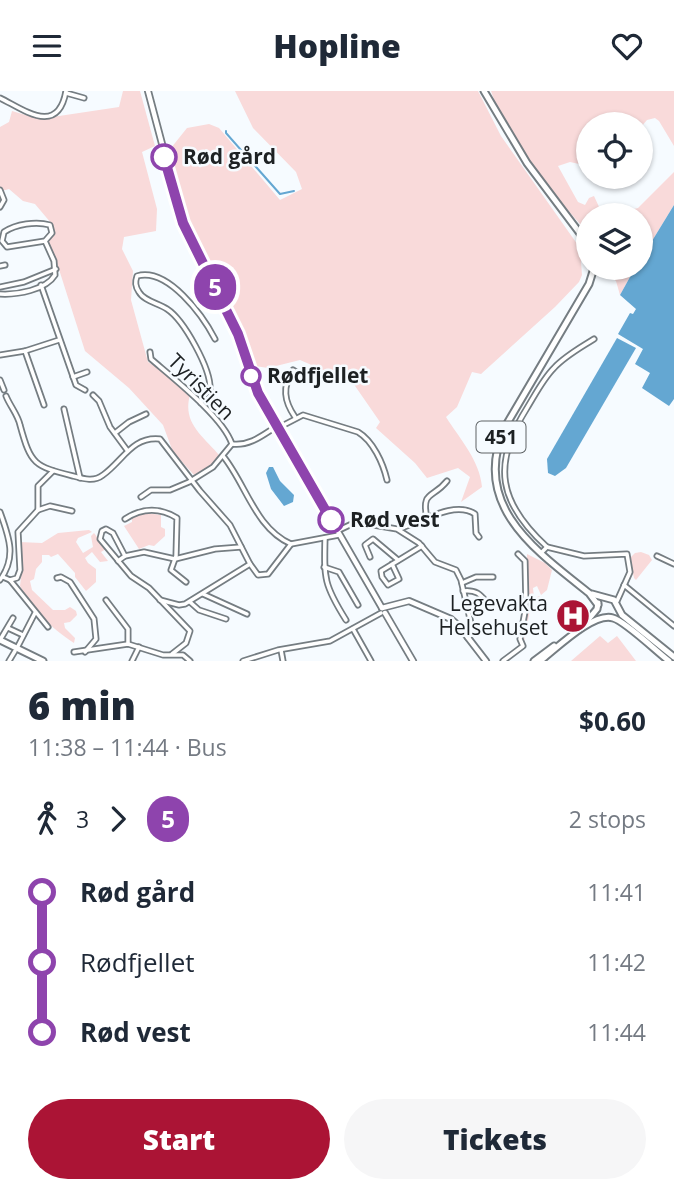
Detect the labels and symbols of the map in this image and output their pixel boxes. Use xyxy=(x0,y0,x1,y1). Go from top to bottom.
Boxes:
place label: Rød gård xyxy=(183,142,276,170)
marker: Rød gård xyxy=(151,144,177,170)
line badge: 5 xyxy=(192,264,238,310)
street label: Tyristien xyxy=(162,347,241,426)
place label: Rødfjellet xyxy=(267,361,368,389)
marker: Rødfjellet xyxy=(241,366,261,386)
road number: 451 xyxy=(476,421,526,453)
place label: Rød vest xyxy=(350,505,440,533)
marker: Rød vest xyxy=(318,507,344,533)
place label: Legevakta Helsehuset xyxy=(439,589,548,641)
hospital icon: Legevakta Helsehuset xyxy=(554,597,592,635)

